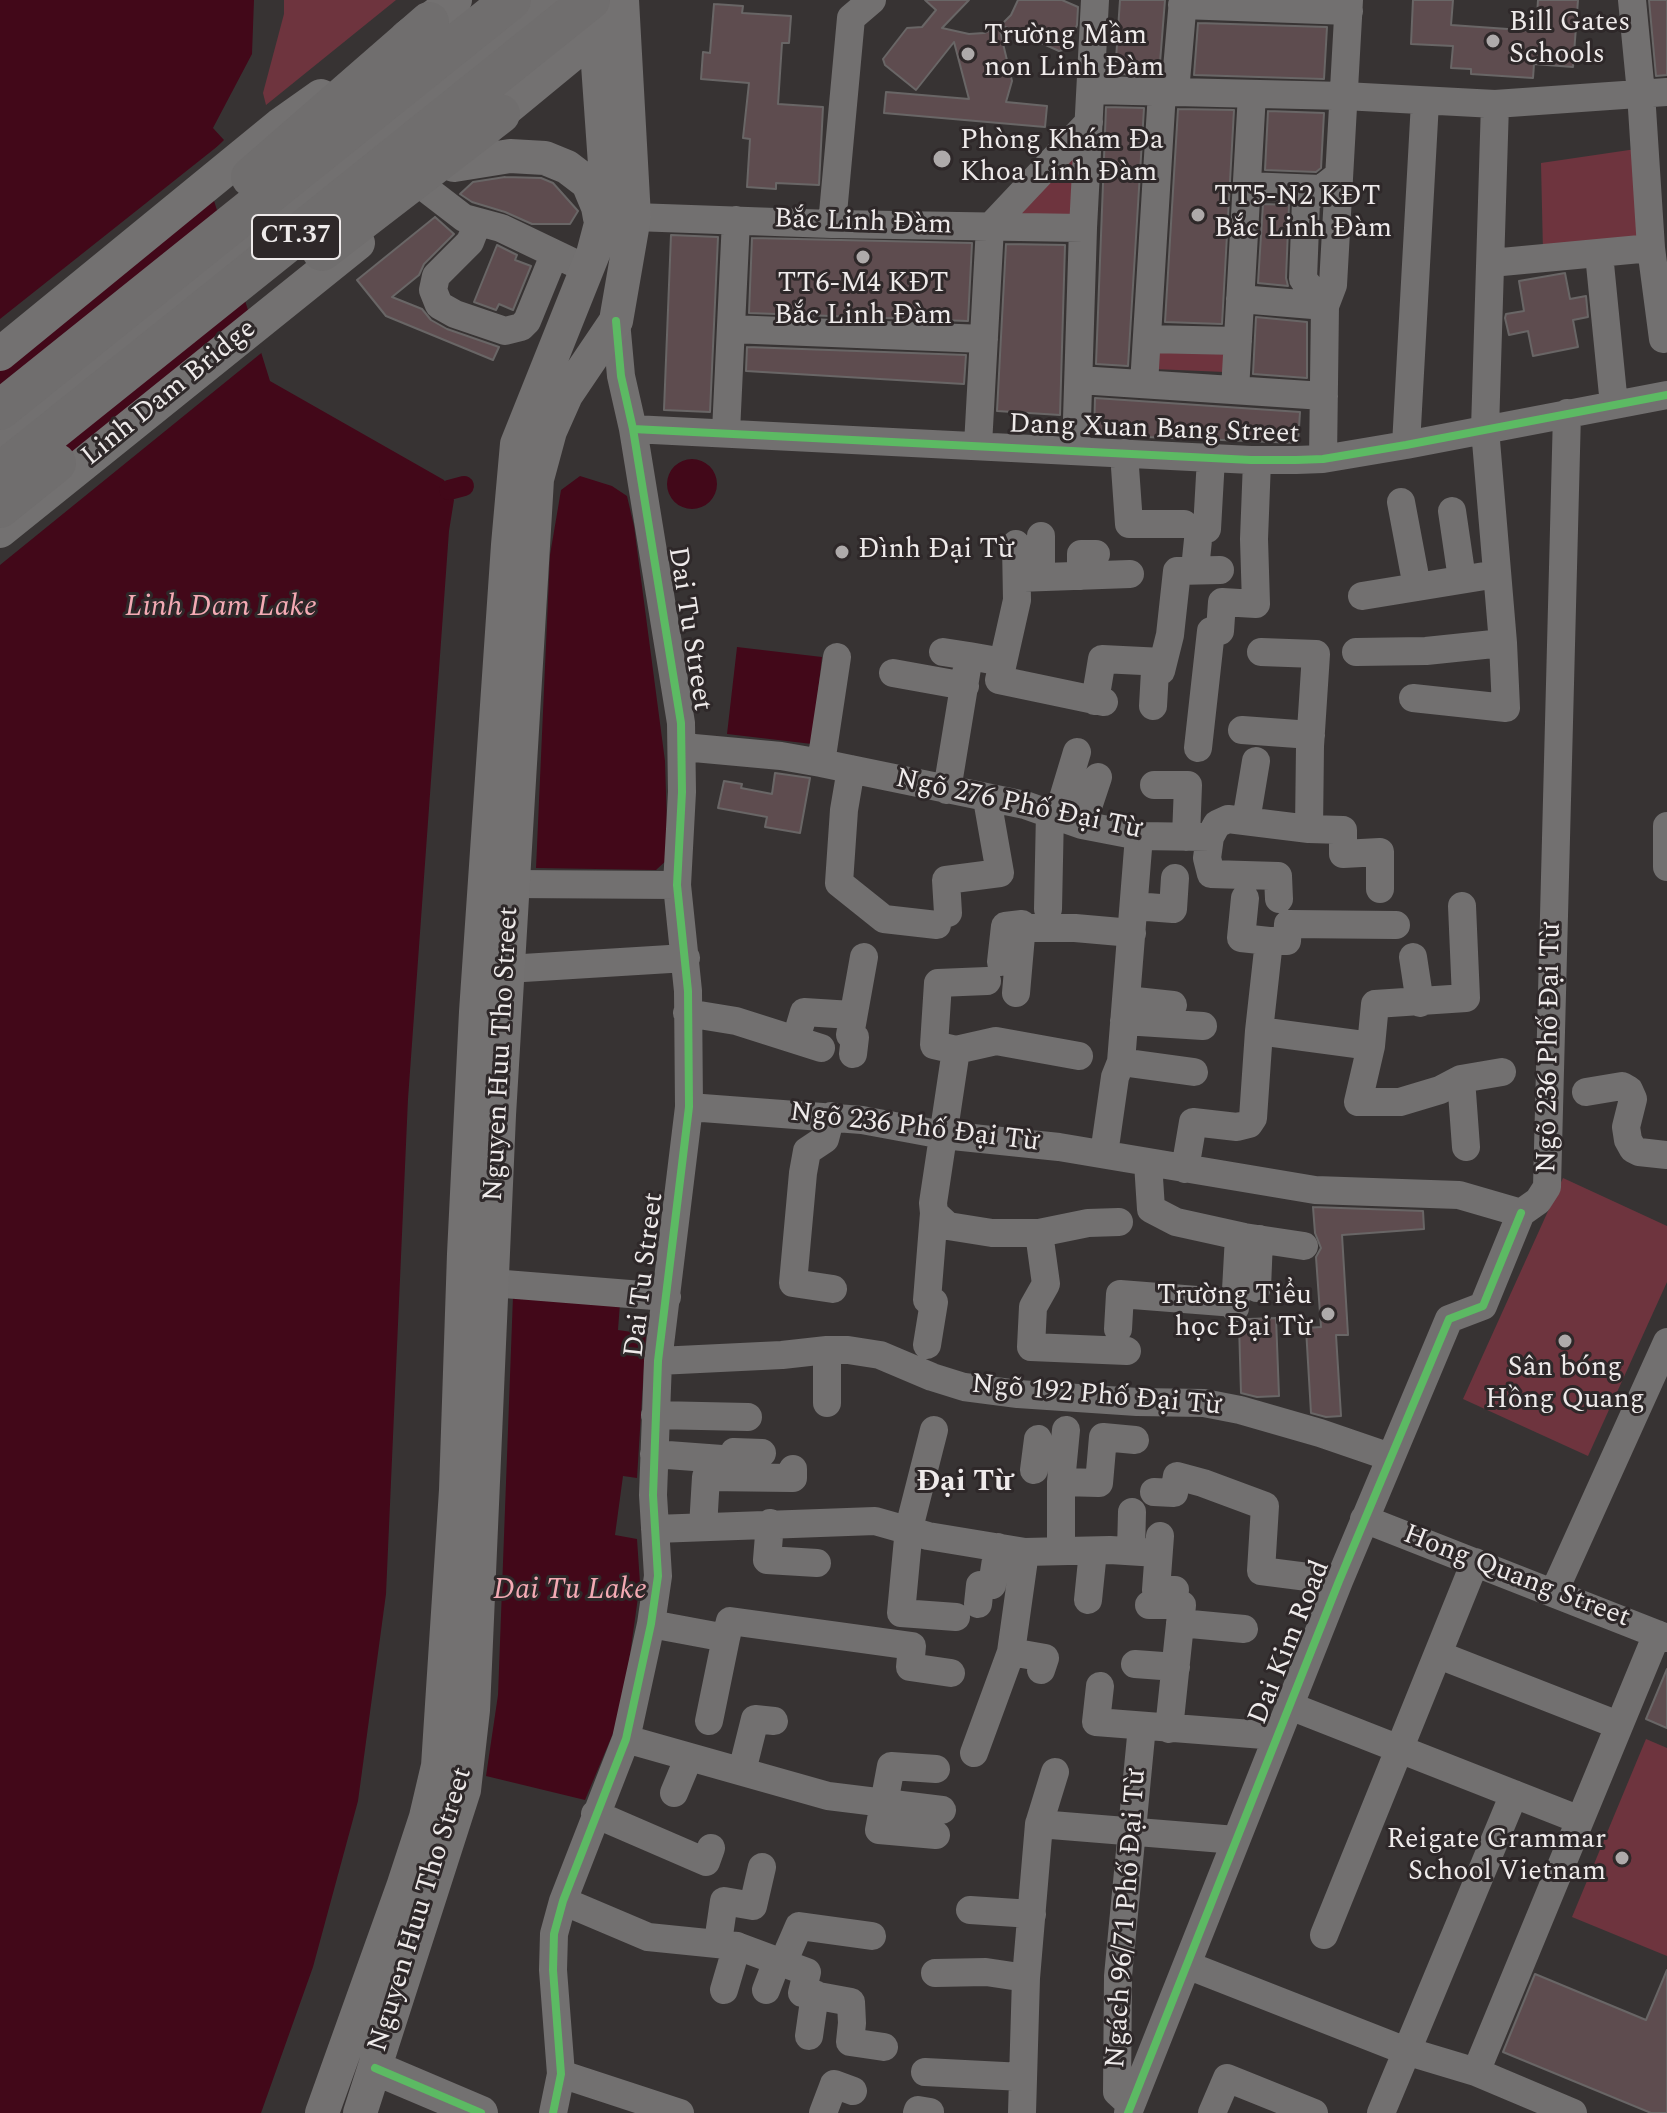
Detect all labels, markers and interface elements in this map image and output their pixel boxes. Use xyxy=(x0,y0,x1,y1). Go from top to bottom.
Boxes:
place label: Bill Gates Schools xyxy=(1509,8,1630,74)
place label: Trường Mầm non Linh Đàm xyxy=(984,21,1164,87)
marker: Bill Gates Schools xyxy=(1484,32,1502,50)
marker: Trường Mầm non Linh Đàm xyxy=(959,45,977,63)
place label: Phòng Khám Đa Khoa Linh Đàm xyxy=(960,126,1164,192)
marker: Phòng Khám Đa Khoa Linh Đàm xyxy=(931,148,953,170)
place label: TT5-N2 KĐT Bắc Linh Đàm xyxy=(1214,182,1392,248)
street label: Bắc Linh Đàm xyxy=(773,204,953,244)
marker: TT5-N2 KĐT Bắc Linh Đàm xyxy=(1189,206,1207,224)
road number: CT.37 xyxy=(252,215,340,259)
marker: TT6-M4 KĐT Bắc Linh Đàm xyxy=(854,248,872,266)
place label: TT6-M4 KĐT Bắc Linh Đàm xyxy=(774,269,952,335)
street label: Linh Dam Bridge xyxy=(76,313,264,475)
street label: Dang Xuan Bang Street xyxy=(1008,409,1300,453)
place label: Đình Đại Từ xyxy=(858,535,1014,569)
marker: Đình Đại Từ xyxy=(833,543,851,561)
street label: Dai Tu Street xyxy=(658,544,718,714)
water label: Linh Dam Lake xyxy=(125,591,317,627)
street label: Ngõ 276 Phố Đại Từ xyxy=(892,764,1144,848)
street label: Nguyen Huu Tho Street xyxy=(478,906,528,1202)
street label: Ngõ 236 Phố Đại Từ xyxy=(1532,923,1570,1173)
street label: Ngõ 236 Phố Đại Từ xyxy=(788,1097,1040,1161)
street label: Dai Tu Street xyxy=(619,1191,673,1359)
place label: Trường Tiểu học Đại Từ xyxy=(1157,1281,1312,1347)
marker: Trường Tiểu học Đại Từ xyxy=(1319,1305,1337,1323)
marker: Sân bóng Hồng Quang xyxy=(1556,1332,1574,1350)
place label: Sân bóng Hồng Quang xyxy=(1485,1353,1645,1419)
street label: Ngõ 192 Phố Đại Từ xyxy=(970,1369,1222,1425)
district label: Đại Từ xyxy=(916,1466,1012,1502)
street label: Hong Quang Street xyxy=(1398,1519,1634,1637)
street label: Dai Kim Road xyxy=(1243,1556,1339,1730)
water label: Dai Tu Lake xyxy=(493,1574,647,1610)
street label: Nguyen Huu Tho Street xyxy=(363,1764,481,2056)
street label: Ngách 96/71 Phố Đại Từ xyxy=(1101,1768,1155,2070)
place label: Reigate Grammar School Vietnam xyxy=(1387,1825,1606,1891)
marker: Reigate Grammar School Vietnam xyxy=(1613,1849,1631,1867)

